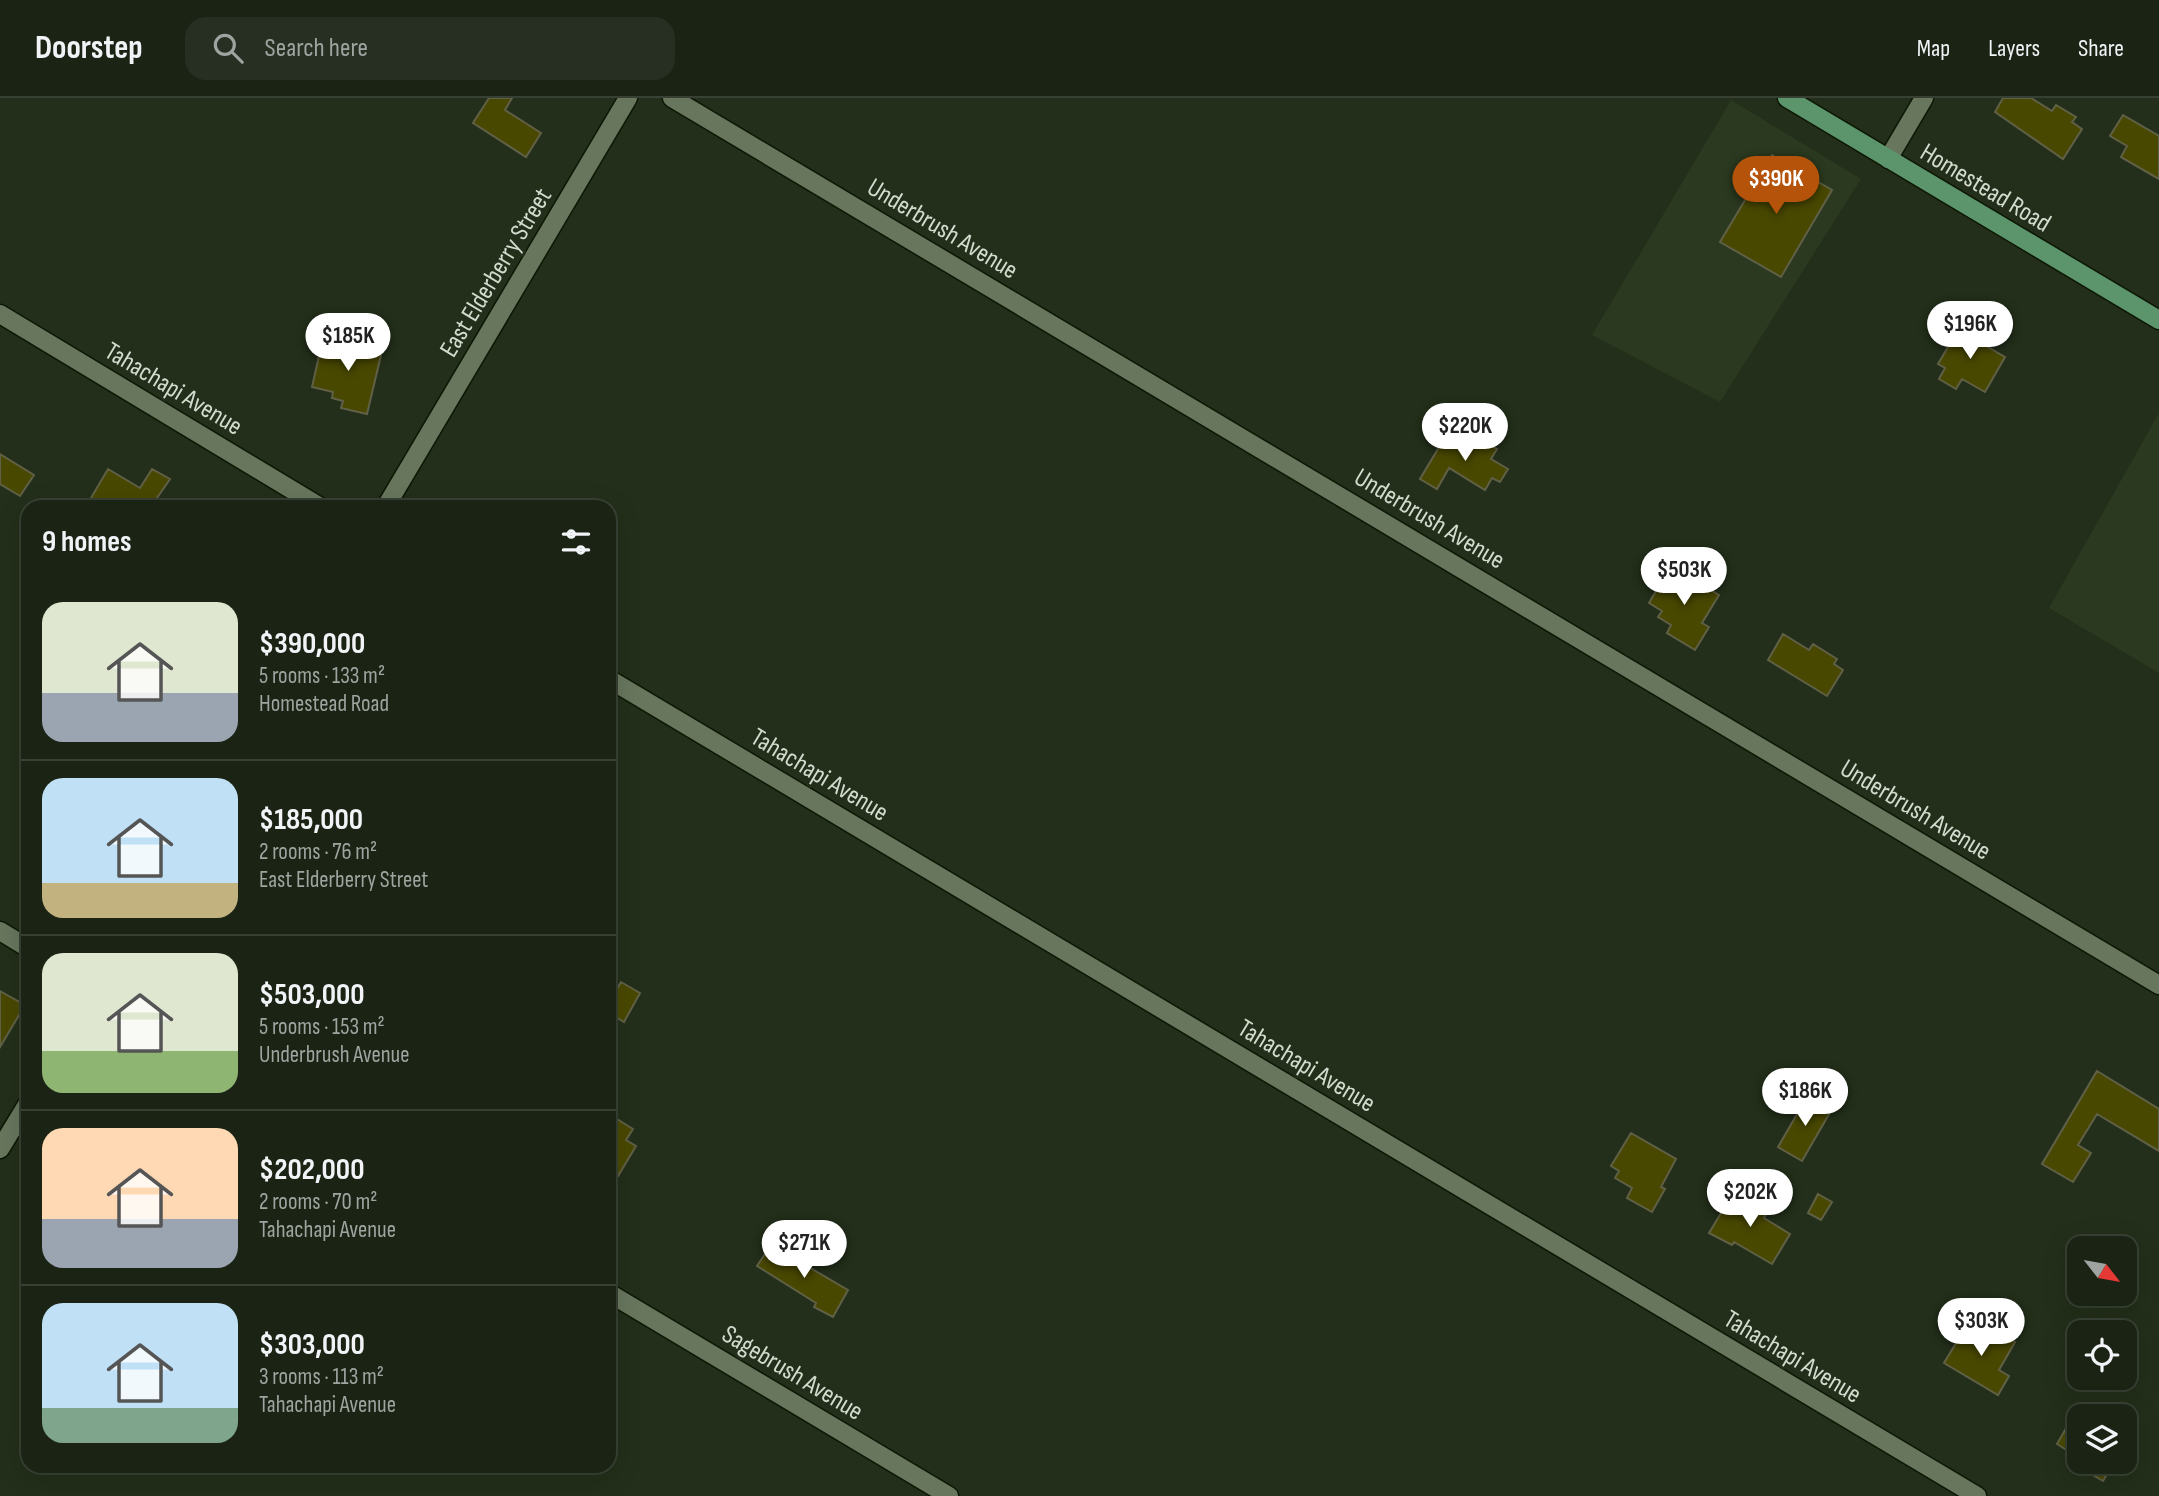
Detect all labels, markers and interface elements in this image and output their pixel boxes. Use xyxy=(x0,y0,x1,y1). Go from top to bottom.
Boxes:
search box xyxy=(185,17,675,80)
text: Doorstep xyxy=(35,28,143,68)
icon: search xyxy=(209,29,247,67)
text: Search here xyxy=(265,33,368,64)
text: Map xyxy=(1917,34,1950,63)
text: Layers xyxy=(1988,34,2040,63)
text: Share xyxy=(2078,34,2124,63)
street label: Homestead Road xyxy=(1914,137,2056,239)
pin: $390K xyxy=(1727,156,1825,216)
text: $390K xyxy=(1748,165,1804,193)
street label: Underbrush Avenue xyxy=(861,172,1023,286)
street label: East Elderberry Street xyxy=(434,183,559,363)
pin: $196K xyxy=(1921,302,2019,361)
text: $196K xyxy=(1943,310,1997,338)
pin: $185K xyxy=(299,314,397,373)
text: $185K xyxy=(321,322,375,350)
street label: Tahachapi Avenue xyxy=(99,336,248,442)
pin: $220K xyxy=(1416,404,1514,463)
text: $220K xyxy=(1438,412,1492,440)
street label: Underbrush Avenue xyxy=(1348,462,1510,576)
icon: filters xyxy=(557,523,595,561)
text: 9 homes xyxy=(42,524,132,560)
pin: $503K xyxy=(1635,547,1733,607)
text: $503K xyxy=(1657,556,1711,584)
text: $390,000 xyxy=(259,626,365,662)
icon: home xyxy=(98,630,182,714)
text: 5 rooms · 133 m² xyxy=(259,662,385,690)
text: Homestead Road xyxy=(259,690,389,718)
street label: Tahachapi Avenue xyxy=(745,722,894,828)
street label: Underbrush Avenue xyxy=(1834,753,1996,867)
text: $185,000 xyxy=(259,802,363,838)
icon: home xyxy=(98,806,182,890)
text: 2 rooms · 76 m² xyxy=(259,838,377,866)
text: East Elderberry Street xyxy=(259,866,428,894)
text: $503,000 xyxy=(259,977,364,1013)
icon: home xyxy=(98,981,182,1065)
text: 5 rooms · 153 m² xyxy=(259,1013,385,1041)
street label: Tahachapi Avenue xyxy=(1232,1013,1381,1119)
text: Underbrush Avenue xyxy=(259,1041,409,1069)
pin: $186K xyxy=(1756,1068,1854,1128)
text: $186K xyxy=(1778,1077,1832,1105)
text: $202,000 xyxy=(259,1152,364,1188)
icon: home xyxy=(98,1156,182,1240)
pin: $202K xyxy=(1701,1170,1799,1229)
text: $202K xyxy=(1723,1178,1777,1206)
text: 2 rooms · 70 m² xyxy=(259,1188,377,1216)
text: Tahachapi Avenue xyxy=(259,1216,396,1244)
pin: $271K xyxy=(755,1220,853,1280)
text: $271K xyxy=(778,1229,830,1257)
north arrow xyxy=(2067,1236,2137,1306)
map controls xyxy=(2067,1236,2137,1474)
pin: $303K xyxy=(1932,1298,2030,1358)
street label: Tahachapi Avenue xyxy=(1718,1304,1867,1410)
text: $303K xyxy=(1954,1307,2008,1335)
street label: Sagebrush Avenue xyxy=(716,1319,868,1428)
button: locate xyxy=(2067,1320,2137,1390)
text: $303,000 xyxy=(259,1327,365,1363)
icon: home xyxy=(98,1331,182,1415)
text: 3 rooms · 113 m² xyxy=(259,1363,384,1391)
text: Tahachapi Avenue xyxy=(259,1391,396,1419)
button: layers xyxy=(2067,1404,2137,1474)

